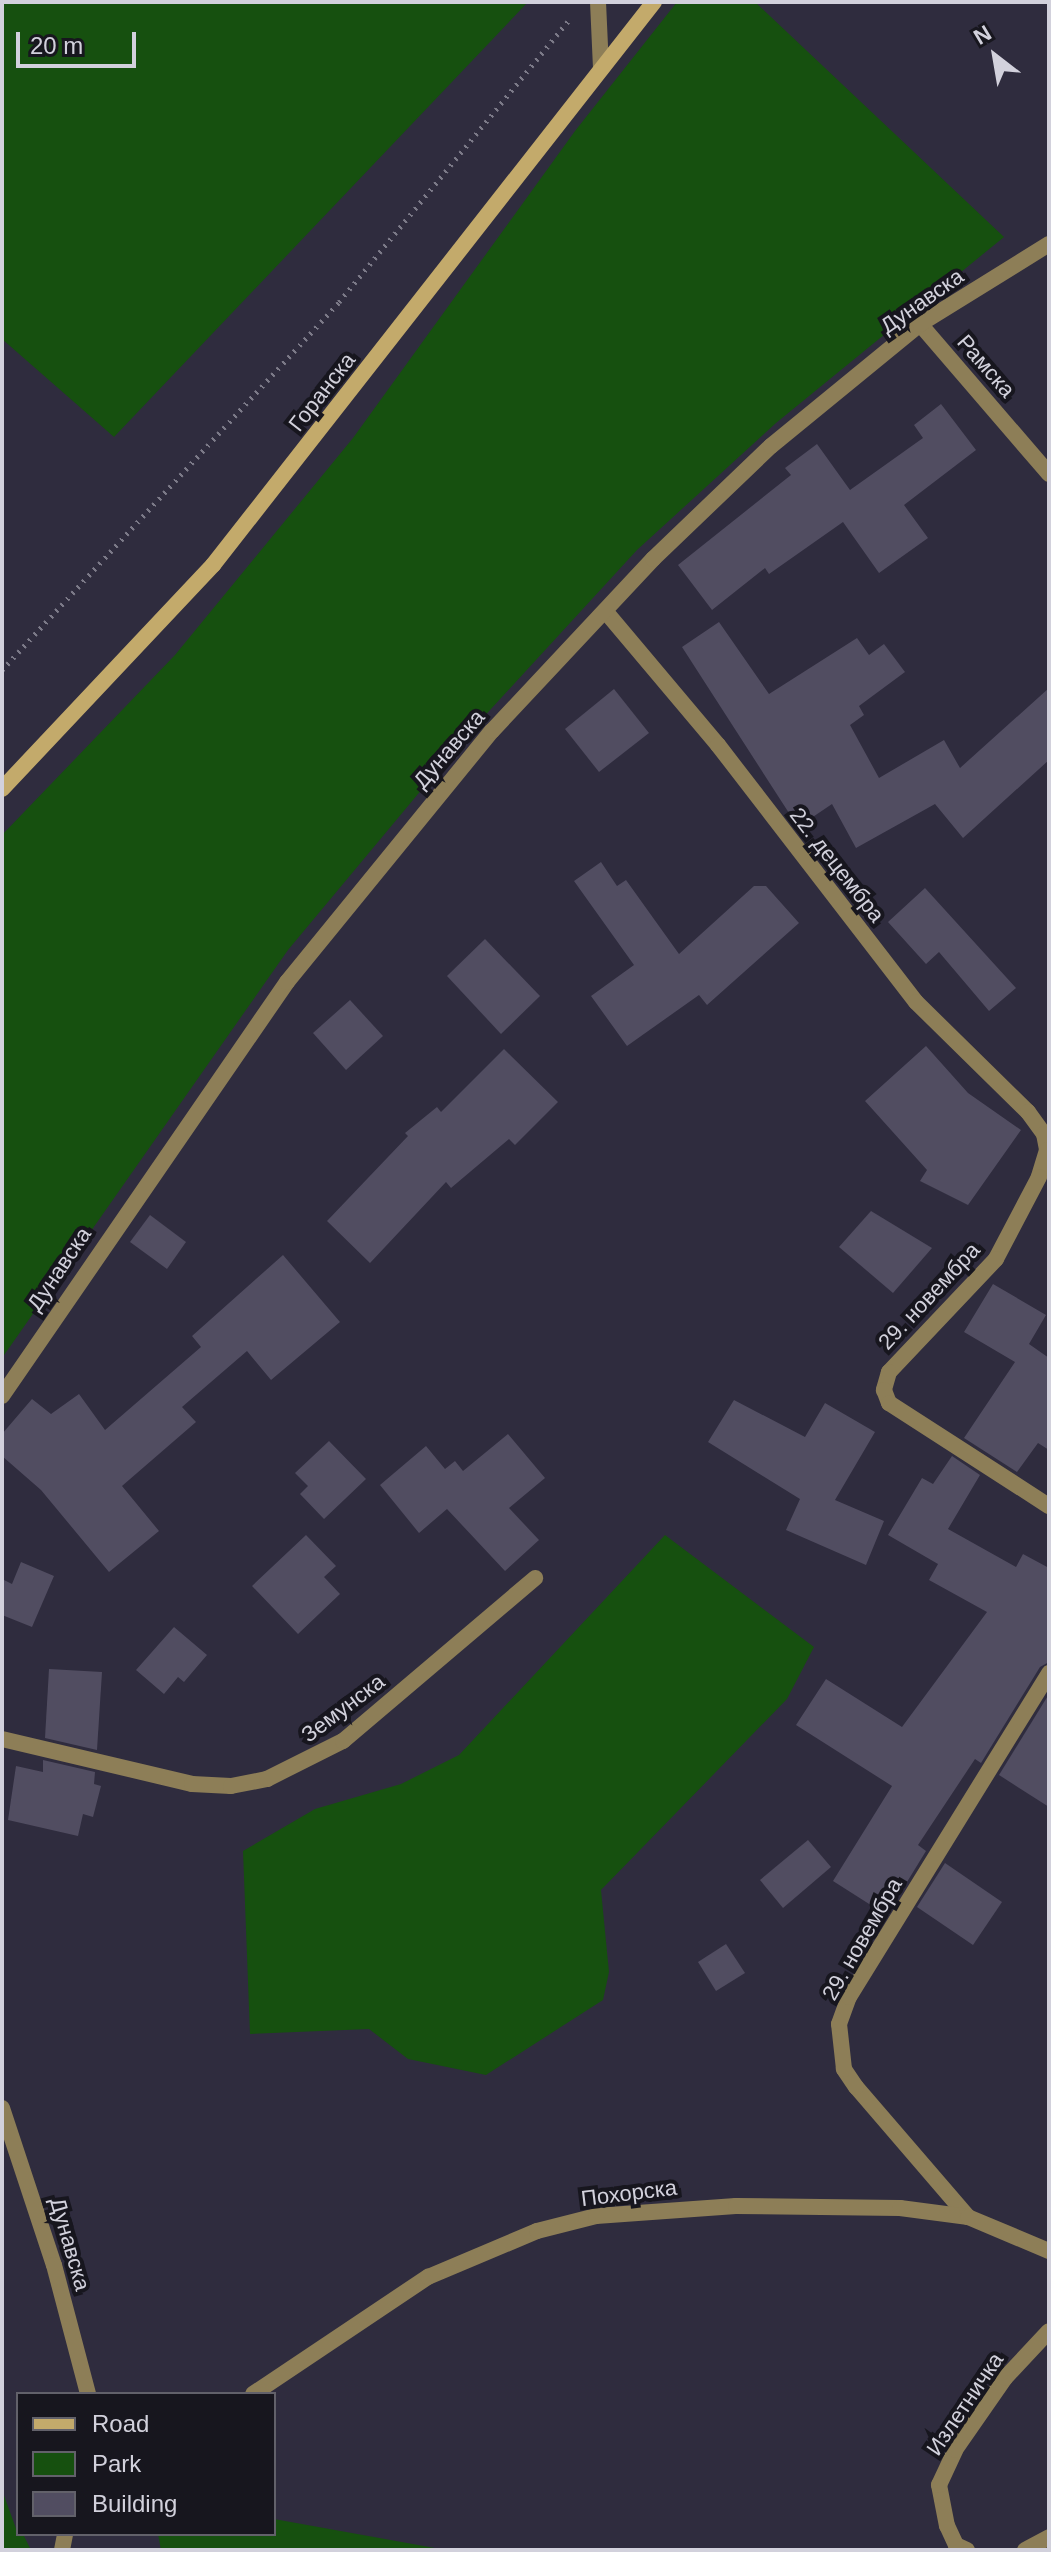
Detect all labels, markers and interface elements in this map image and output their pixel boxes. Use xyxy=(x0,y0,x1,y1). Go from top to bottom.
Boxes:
scale bar xyxy=(20,16,140,66)
north arrow xyxy=(955,16,1035,96)
text: N xyxy=(969,20,996,50)
text: 20 m xyxy=(30,32,83,59)
street label: Дунавска xyxy=(875,263,969,339)
street label: Рамска xyxy=(952,329,1020,403)
street label: Горанска xyxy=(283,347,361,437)
street label: Дунавска xyxy=(408,704,490,794)
street label: 22. децембра xyxy=(784,802,890,928)
street label: Дунавска xyxy=(21,1222,97,1316)
street label: 29. новембра xyxy=(873,1237,985,1355)
street label: Земунска xyxy=(296,1668,390,1748)
street label: 29. новембра xyxy=(816,1873,908,2005)
street label: Похорска xyxy=(580,2174,678,2212)
street label: Дунавска xyxy=(44,2194,96,2294)
street label: Излетничка xyxy=(921,2348,1009,2460)
legend xyxy=(16,2392,276,2536)
text: Road xyxy=(92,2410,149,2437)
text: Park xyxy=(92,2450,141,2477)
text: Building xyxy=(92,2490,177,2517)

